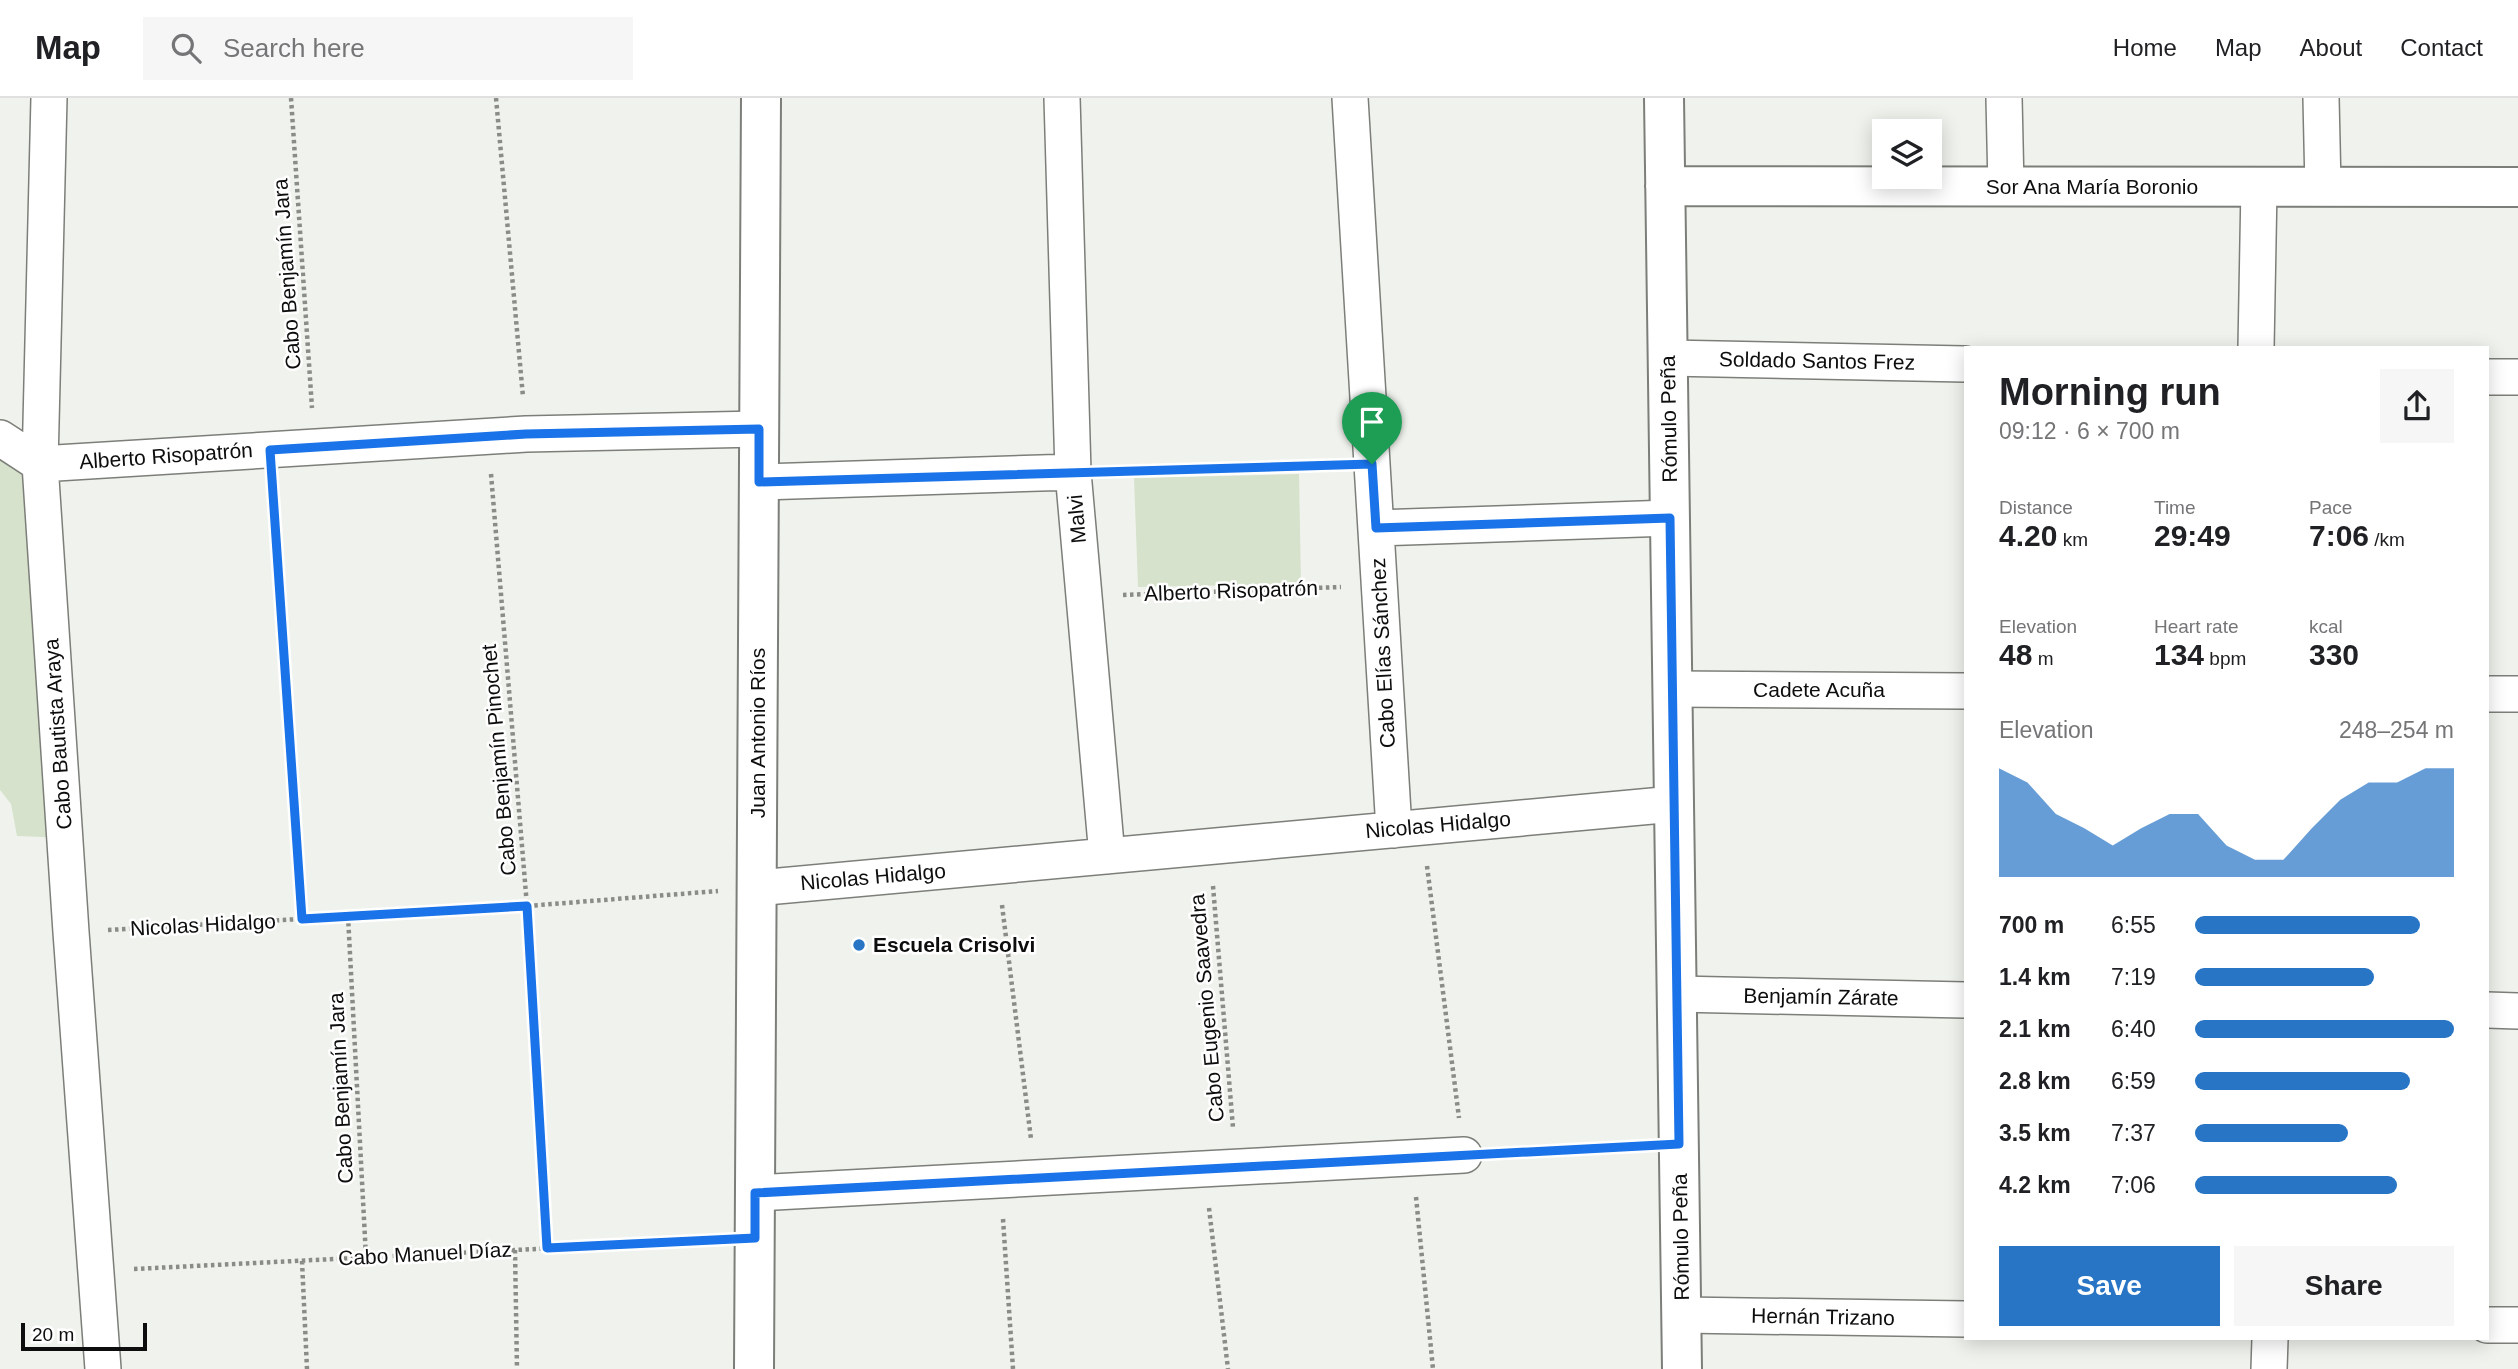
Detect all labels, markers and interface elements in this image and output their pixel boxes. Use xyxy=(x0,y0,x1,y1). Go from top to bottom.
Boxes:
search box xyxy=(143,17,633,80)
text: Map xyxy=(35,29,101,66)
icon: search xyxy=(167,29,205,67)
text: Search here xyxy=(223,33,365,63)
text: Home xyxy=(2113,34,2177,61)
text: Map xyxy=(2215,34,2262,61)
text: About xyxy=(2300,34,2362,61)
text: Contact xyxy=(2400,34,2483,61)
map controls xyxy=(1872,119,1942,189)
button: layers xyxy=(1872,119,1942,189)
street label: Sor Ana María Boronio xyxy=(1986,175,2198,198)
street label: Cabo Benjamín Jara xyxy=(268,177,305,370)
street label: Soldado Santos Frez xyxy=(1719,347,1915,374)
street label: Rómulo Peña xyxy=(1656,355,1681,483)
button: share xyxy=(2380,369,2454,443)
text: Morning run xyxy=(1999,371,2221,413)
pin xyxy=(1342,392,1402,464)
icon: arrive xyxy=(1353,403,1391,441)
text: 09:12 · 6 × 700 m xyxy=(1999,418,2180,444)
street label: Alberto Risopatrón xyxy=(78,438,254,473)
street label: Malvi xyxy=(1063,494,1090,544)
text: Distance xyxy=(1999,497,2073,518)
text: Time xyxy=(2154,497,2196,518)
text: Pace xyxy=(2309,497,2352,518)
text: 4.20 xyxy=(1999,519,2057,552)
text: 29:49 xyxy=(2154,519,2231,552)
text: 7:06 xyxy=(2309,519,2369,552)
text: km xyxy=(2057,529,2088,550)
text: /km xyxy=(2369,529,2405,550)
street label: Cabo Elías Sánchez xyxy=(1366,557,1399,749)
street label: Alberto Risopatrón xyxy=(1144,576,1318,605)
text: Elevation xyxy=(1999,616,2077,637)
text: Heart rate xyxy=(2154,616,2238,637)
text: kcal xyxy=(2309,616,2343,637)
street label: Cabo Bautista Araya xyxy=(39,637,76,830)
text: 48 xyxy=(1999,638,2032,671)
text: 134 xyxy=(2154,638,2204,671)
text: 330 xyxy=(2309,638,2359,671)
street label: Cabo Benjamín Pinochet xyxy=(477,643,520,877)
street label: Juan Antonio Ríos xyxy=(746,648,769,818)
text: m xyxy=(2032,648,2053,669)
text: bpm xyxy=(2204,648,2246,669)
street label: Cadete Acuña xyxy=(1753,678,1885,701)
text: Elevation xyxy=(1999,717,2094,743)
text: 248–254 m xyxy=(2339,717,2454,743)
street label: Nicolas Hidalgo xyxy=(1364,807,1512,842)
street label: Nicolas Hidalgo xyxy=(799,859,947,894)
street label: Cabo Eugenio Saavedra xyxy=(1185,893,1228,1123)
street label: Nicolas Hidalgo xyxy=(130,909,276,940)
text: 700 m xyxy=(1999,912,2064,938)
text: 6:55 xyxy=(2111,912,2156,938)
place label: Escuela Crisolvi xyxy=(873,933,1035,956)
marker: Escuela Crisolvi xyxy=(851,937,867,953)
text: 1.4 km xyxy=(1999,964,2071,990)
text: 7:19 xyxy=(2111,964,2156,990)
street label: Benjamín Zárate xyxy=(1743,984,1899,1009)
street label: Cabo Benjamín Jara xyxy=(324,992,357,1184)
text: 2.1 km xyxy=(1999,1016,2071,1042)
text: 6:40 xyxy=(2111,1016,2156,1042)
text: 2.8 km xyxy=(1999,1068,2071,1094)
text: 6:59 xyxy=(2111,1068,2156,1094)
text: 3.5 km xyxy=(1999,1120,2071,1146)
text: 7:37 xyxy=(2111,1120,2156,1146)
text: 4.2 km xyxy=(1999,1172,2071,1198)
text: 7:06 xyxy=(2111,1172,2156,1198)
street label: Rómulo Peña xyxy=(1668,1173,1693,1301)
street label: Cabo Manuel Díaz xyxy=(338,1237,512,1270)
button: Save xyxy=(1999,1246,2220,1326)
button: Share xyxy=(2234,1246,2454,1326)
street label: Hernán Trizano xyxy=(1751,1304,1895,1329)
scale bar xyxy=(21,1320,147,1352)
text: 20 m xyxy=(32,1324,74,1345)

